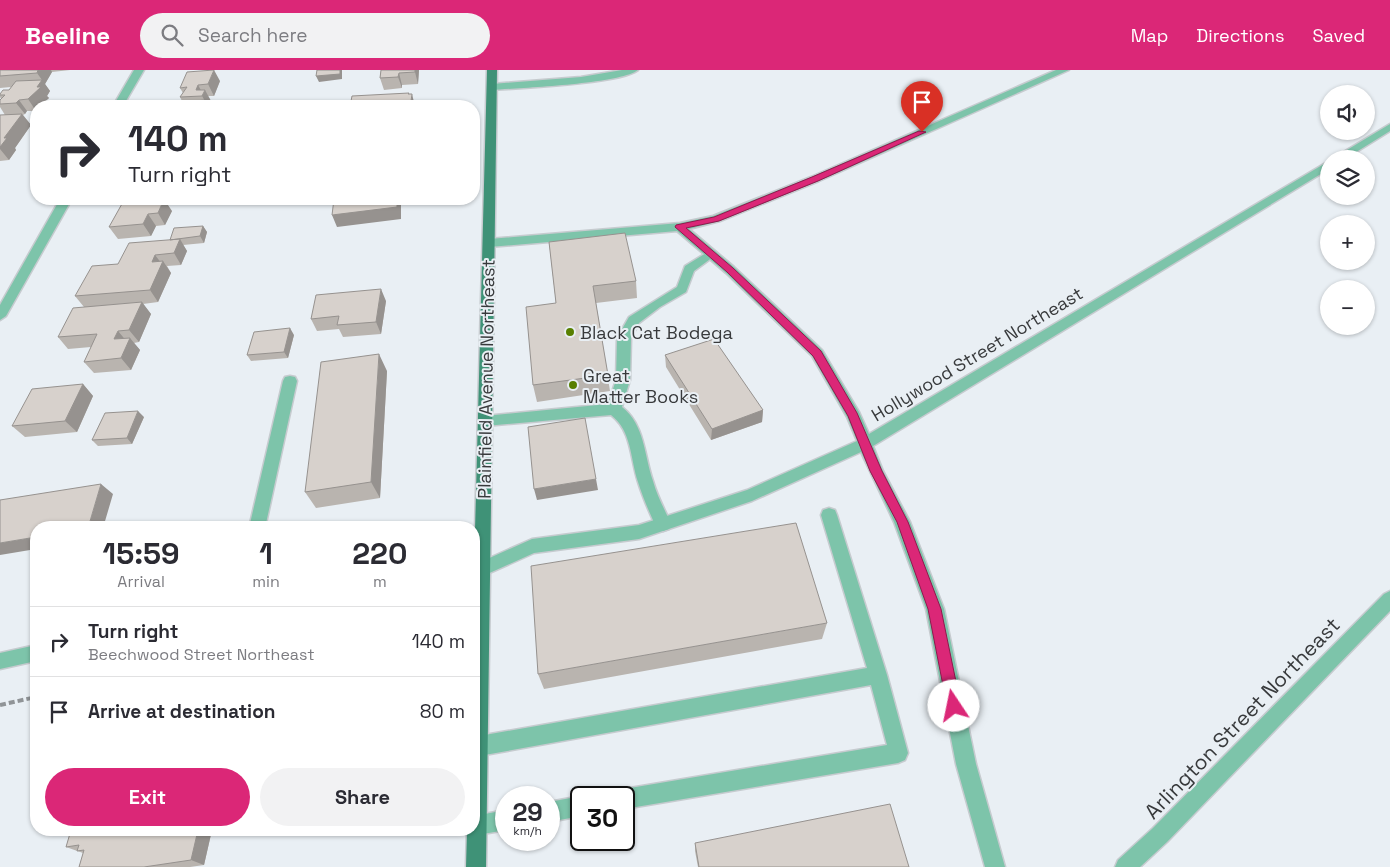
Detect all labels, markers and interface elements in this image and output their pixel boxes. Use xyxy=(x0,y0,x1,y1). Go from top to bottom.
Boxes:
search box xyxy=(140,13,490,58)
text: Beeline xyxy=(25,20,110,51)
icon: search xyxy=(158,21,186,49)
text: Search here xyxy=(198,23,308,48)
text: Map xyxy=(1131,24,1168,47)
text: Directions xyxy=(1196,24,1285,47)
text: Saved xyxy=(1313,24,1365,47)
pin xyxy=(901,81,943,132)
map controls xyxy=(1320,85,1375,335)
button: sound xyxy=(1320,85,1375,140)
icon: arrive xyxy=(908,88,936,116)
text: 140 m xyxy=(128,117,228,161)
icon: right xyxy=(45,120,110,185)
button: layers xyxy=(1320,150,1375,205)
text: Turn right xyxy=(128,160,231,188)
button: + xyxy=(1320,215,1375,270)
street label: Plainfield Avenue Northeast xyxy=(472,259,500,499)
button: − xyxy=(1320,280,1375,335)
street label: Hollywood Street Northeast xyxy=(867,282,1087,426)
place label: Black Cat Bodega xyxy=(580,321,733,344)
marker: Black Cat Bodega xyxy=(564,326,576,338)
place label: Great Matter Books xyxy=(583,364,698,408)
marker: Great Matter Books xyxy=(567,379,579,391)
text: 15:59 xyxy=(103,534,180,573)
text: 1 xyxy=(259,534,273,573)
text: 220 xyxy=(352,534,407,573)
text: Arrival xyxy=(117,571,165,592)
text: min xyxy=(252,571,280,592)
text: m xyxy=(373,571,387,592)
street label: Arlington Street Northeast xyxy=(1138,611,1346,825)
text: Turn right xyxy=(88,619,178,644)
icon: right xyxy=(45,628,73,656)
text: 140 m xyxy=(412,629,465,654)
text: Beechwood Street Northeast xyxy=(88,644,315,665)
position arrow xyxy=(927,679,979,731)
icon: arrive xyxy=(45,698,73,726)
text: Arrive at destination xyxy=(88,699,276,724)
text: 80 m xyxy=(420,699,465,724)
button: Exit xyxy=(45,768,250,826)
button: Share xyxy=(260,768,465,826)
speed limit sign: 30 xyxy=(570,786,635,851)
text: 29 xyxy=(512,796,543,828)
text: km/h xyxy=(513,823,542,839)

